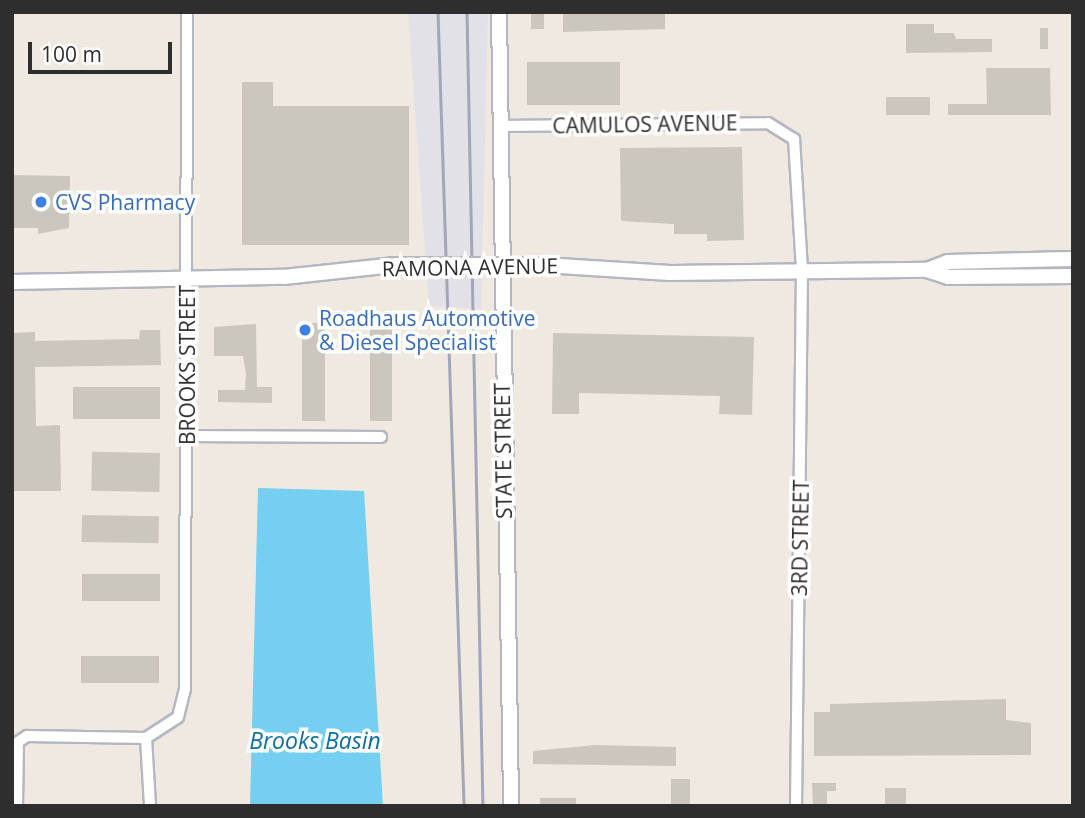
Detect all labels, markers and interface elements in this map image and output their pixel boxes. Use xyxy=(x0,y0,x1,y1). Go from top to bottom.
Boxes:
scale bar xyxy=(32,28,175,72)
text: 100 m xyxy=(41,40,102,68)
street label: CAMULOS AVENUE xyxy=(552,110,738,138)
place label: CVS Pharmacy xyxy=(55,189,195,215)
marker: CVS Pharmacy xyxy=(33,194,49,210)
street label: RAMONA AVENUE xyxy=(382,253,558,281)
street label: BROOKS STREET xyxy=(174,285,200,445)
place label: Roadhaus Automotive & Diesel Specialist xyxy=(319,305,535,355)
marker: Roadhaus Automotive & Diesel Specialist xyxy=(297,322,313,338)
street label: STATE STREET xyxy=(489,383,517,519)
street label: 3RD STREET xyxy=(786,479,814,597)
water label: Brooks Basin xyxy=(249,726,381,754)

